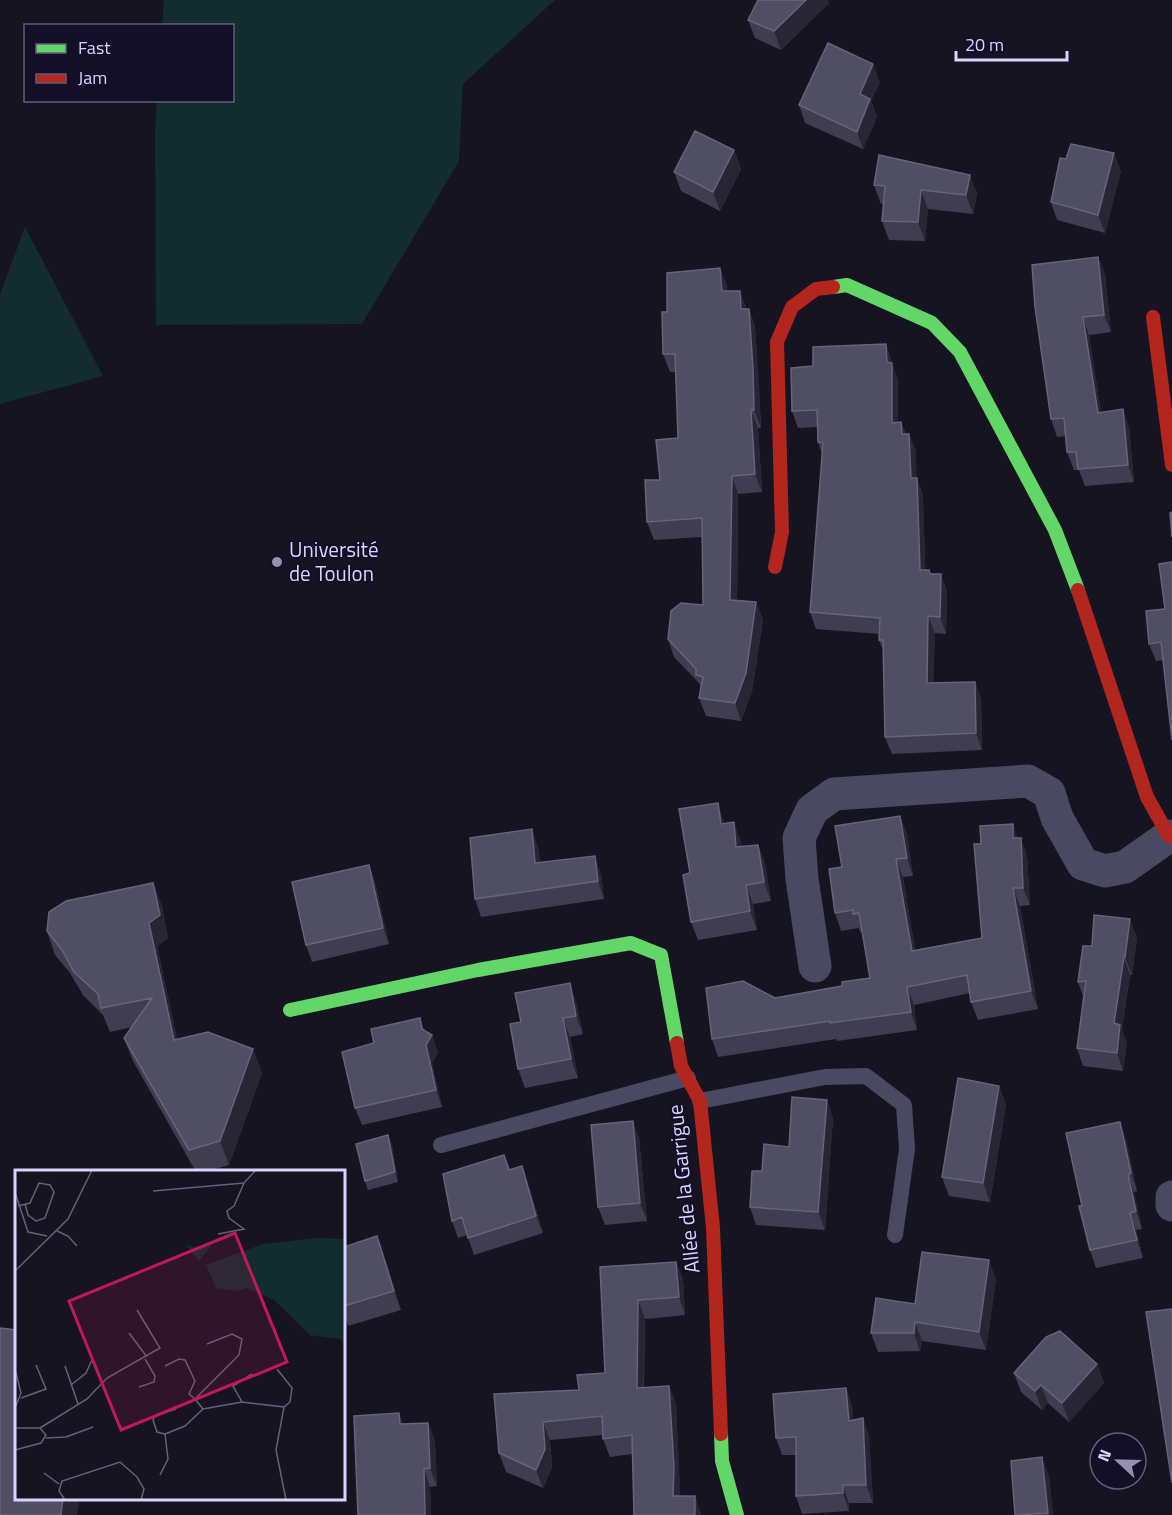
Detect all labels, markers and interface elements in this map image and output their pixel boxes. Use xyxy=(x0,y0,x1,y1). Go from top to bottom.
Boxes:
legend xyxy=(24,24,234,102)
scale bar xyxy=(956,24,1067,62)
text: 20 m xyxy=(965,31,1004,58)
text: Fast xyxy=(78,34,111,61)
text: Jam xyxy=(78,64,107,91)
place label: Université de Toulon xyxy=(289,533,379,589)
marker: Université de Toulon xyxy=(270,555,284,569)
street label: Allée de la Garrigue xyxy=(658,1103,708,1275)
inset map xyxy=(15,1170,345,1500)
north arrow xyxy=(1088,1431,1148,1491)
text: N xyxy=(1091,1446,1117,1465)

